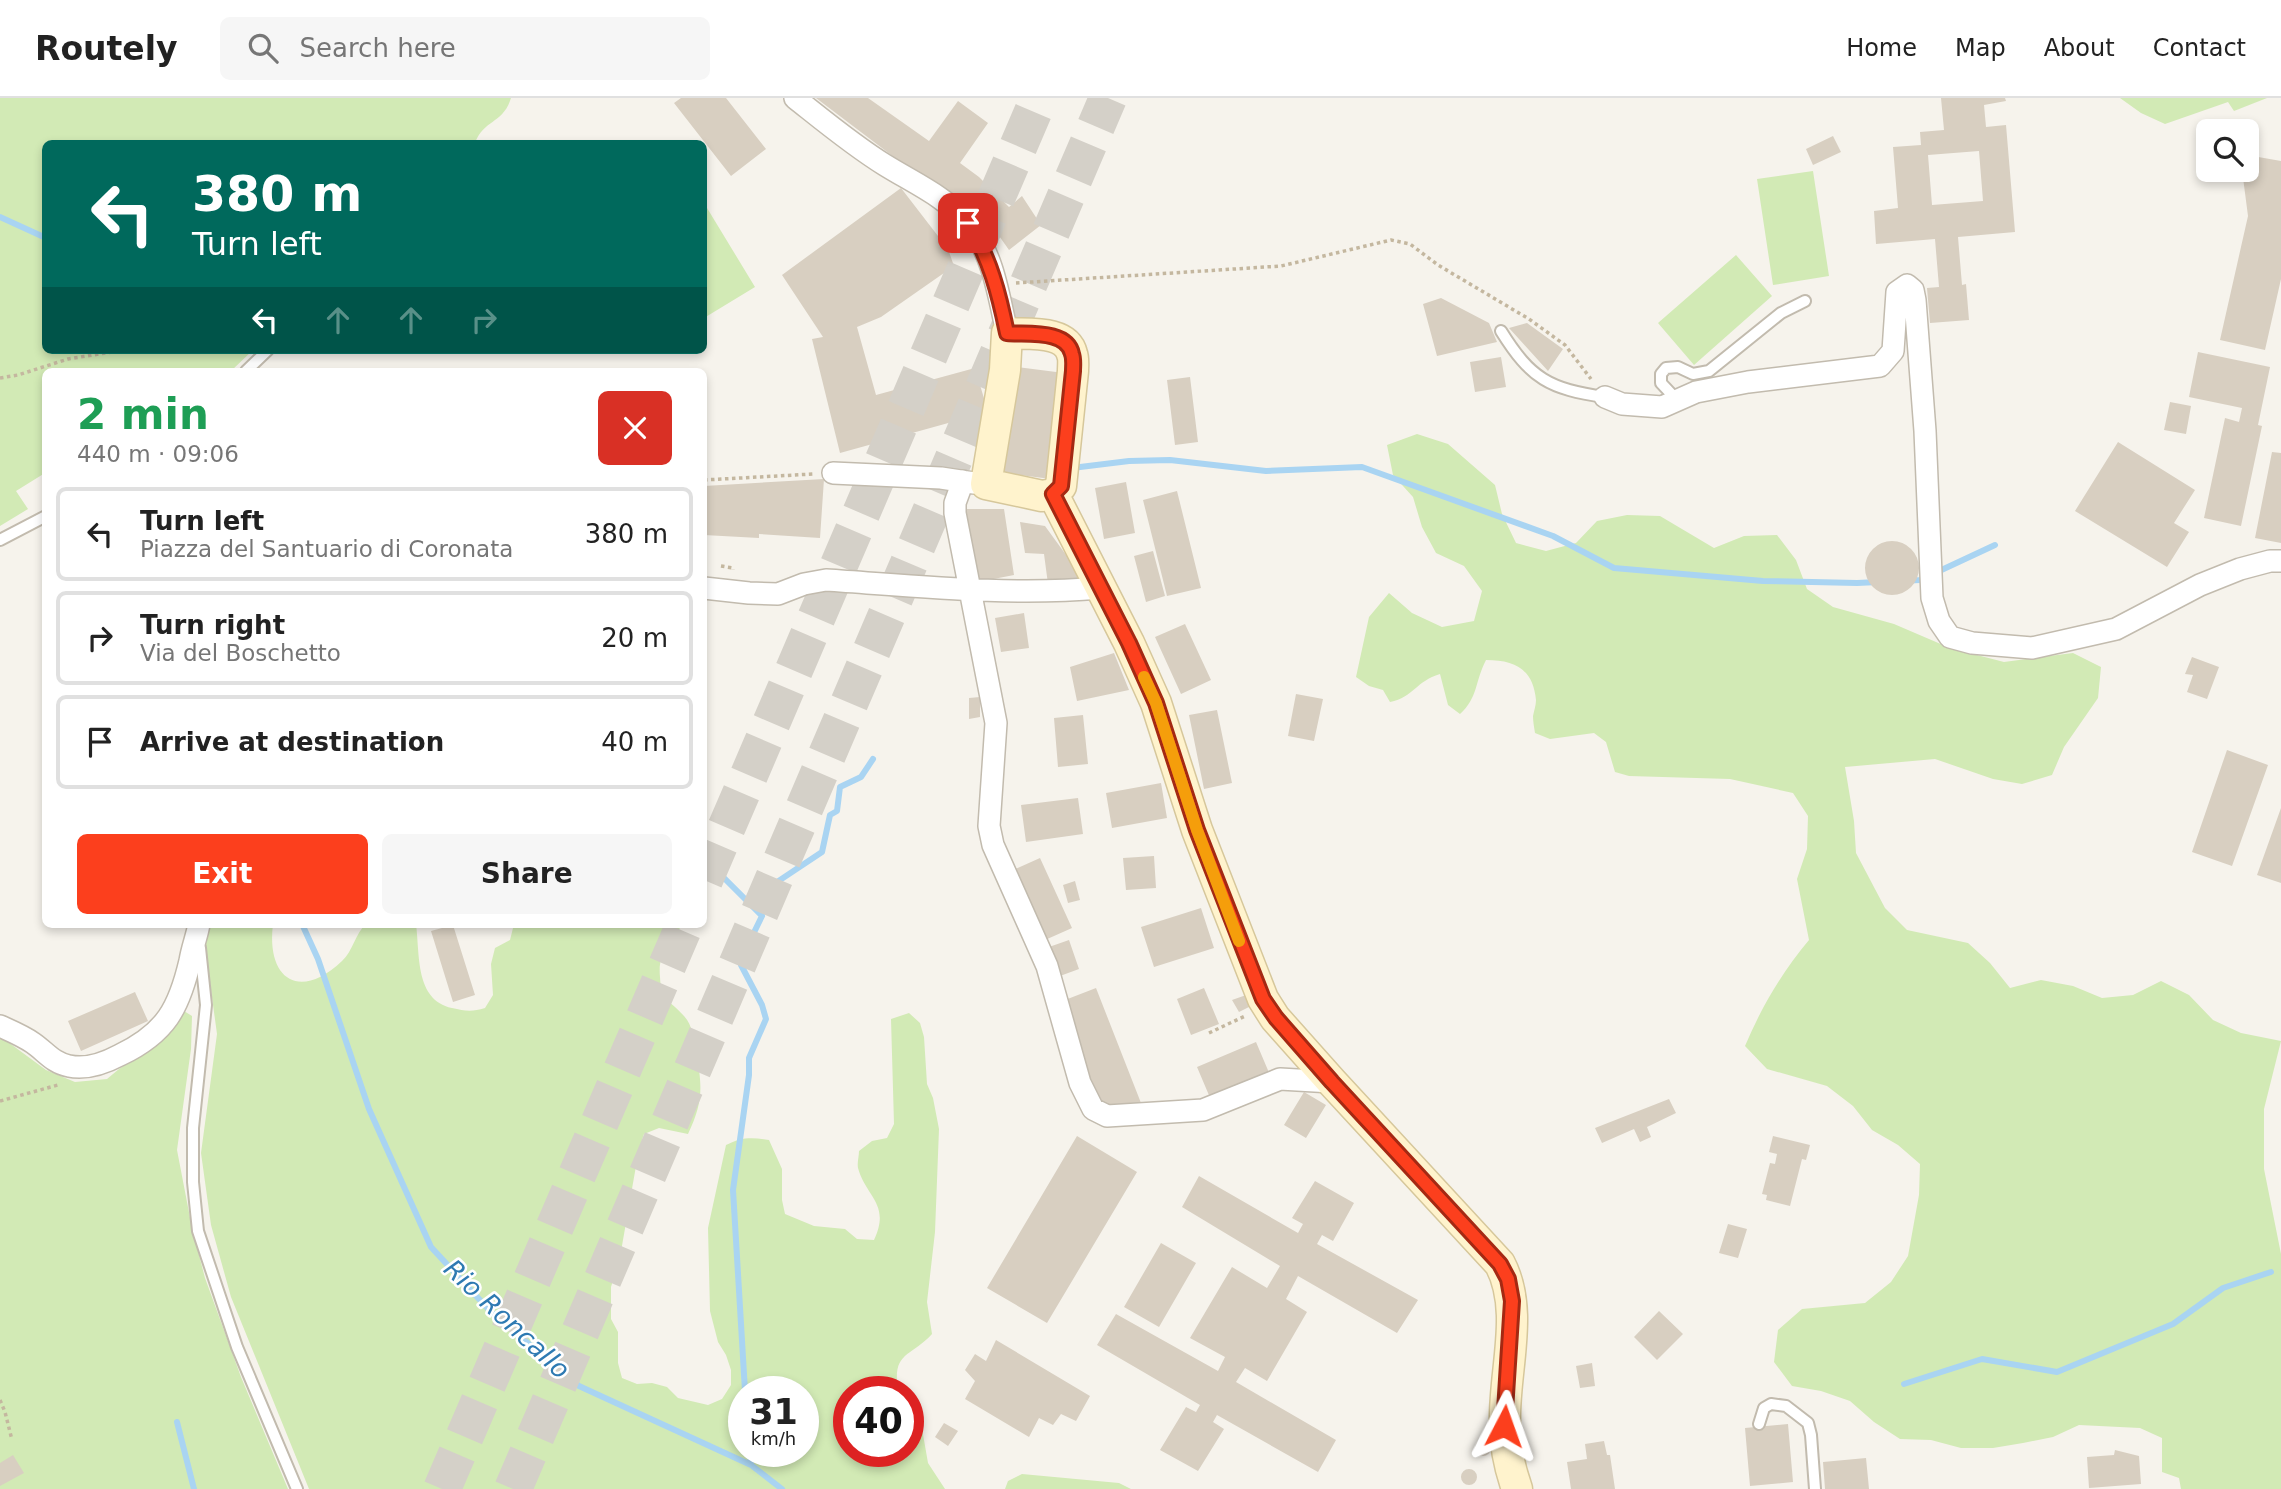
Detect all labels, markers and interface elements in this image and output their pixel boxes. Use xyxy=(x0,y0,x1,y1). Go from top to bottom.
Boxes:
search box xyxy=(220,17,710,80)
text: Routely xyxy=(35,29,178,68)
icon: search xyxy=(244,29,282,67)
text: Search here xyxy=(300,33,456,63)
text: Home xyxy=(1846,34,1917,62)
text: Map xyxy=(1955,34,2006,62)
text: About xyxy=(2044,34,2115,62)
text: Contact xyxy=(2153,34,2246,62)
map controls xyxy=(2196,119,2259,182)
button: search xyxy=(2196,119,2259,182)
text: 380 m xyxy=(192,166,362,223)
icon: left xyxy=(77,168,168,259)
pin xyxy=(938,193,998,253)
icon: arrive xyxy=(949,204,987,242)
text: Turn left xyxy=(192,225,322,263)
icon: left xyxy=(246,301,284,339)
icon: ahead xyxy=(319,301,357,339)
icon: ahead xyxy=(392,301,430,339)
icon: right xyxy=(465,301,503,339)
text: 2 min xyxy=(77,390,209,439)
button: close xyxy=(598,391,672,465)
text: 440 m · 09:06 xyxy=(77,441,239,467)
text: Turn left xyxy=(140,506,264,536)
icon: left xyxy=(81,515,119,553)
text: 380 m xyxy=(585,519,668,549)
text: Piazza del Santuario di Coronata xyxy=(140,536,513,562)
text: Turn right xyxy=(140,610,285,640)
icon: right xyxy=(81,619,119,657)
text: 20 m xyxy=(601,623,668,653)
text: Via del Boschetto xyxy=(140,640,341,666)
icon: arrive xyxy=(81,723,119,761)
text: Arrive at destination xyxy=(140,727,444,757)
text: 40 m xyxy=(601,727,668,757)
button: Exit xyxy=(77,834,368,914)
button: Share xyxy=(382,834,672,914)
water label: Rio Roncallo xyxy=(438,1253,576,1385)
speed limit sign: 40 xyxy=(833,1376,924,1467)
position arrow xyxy=(1467,1389,1541,1463)
text: 31 xyxy=(749,1392,798,1432)
text: km/h xyxy=(751,1428,796,1449)

